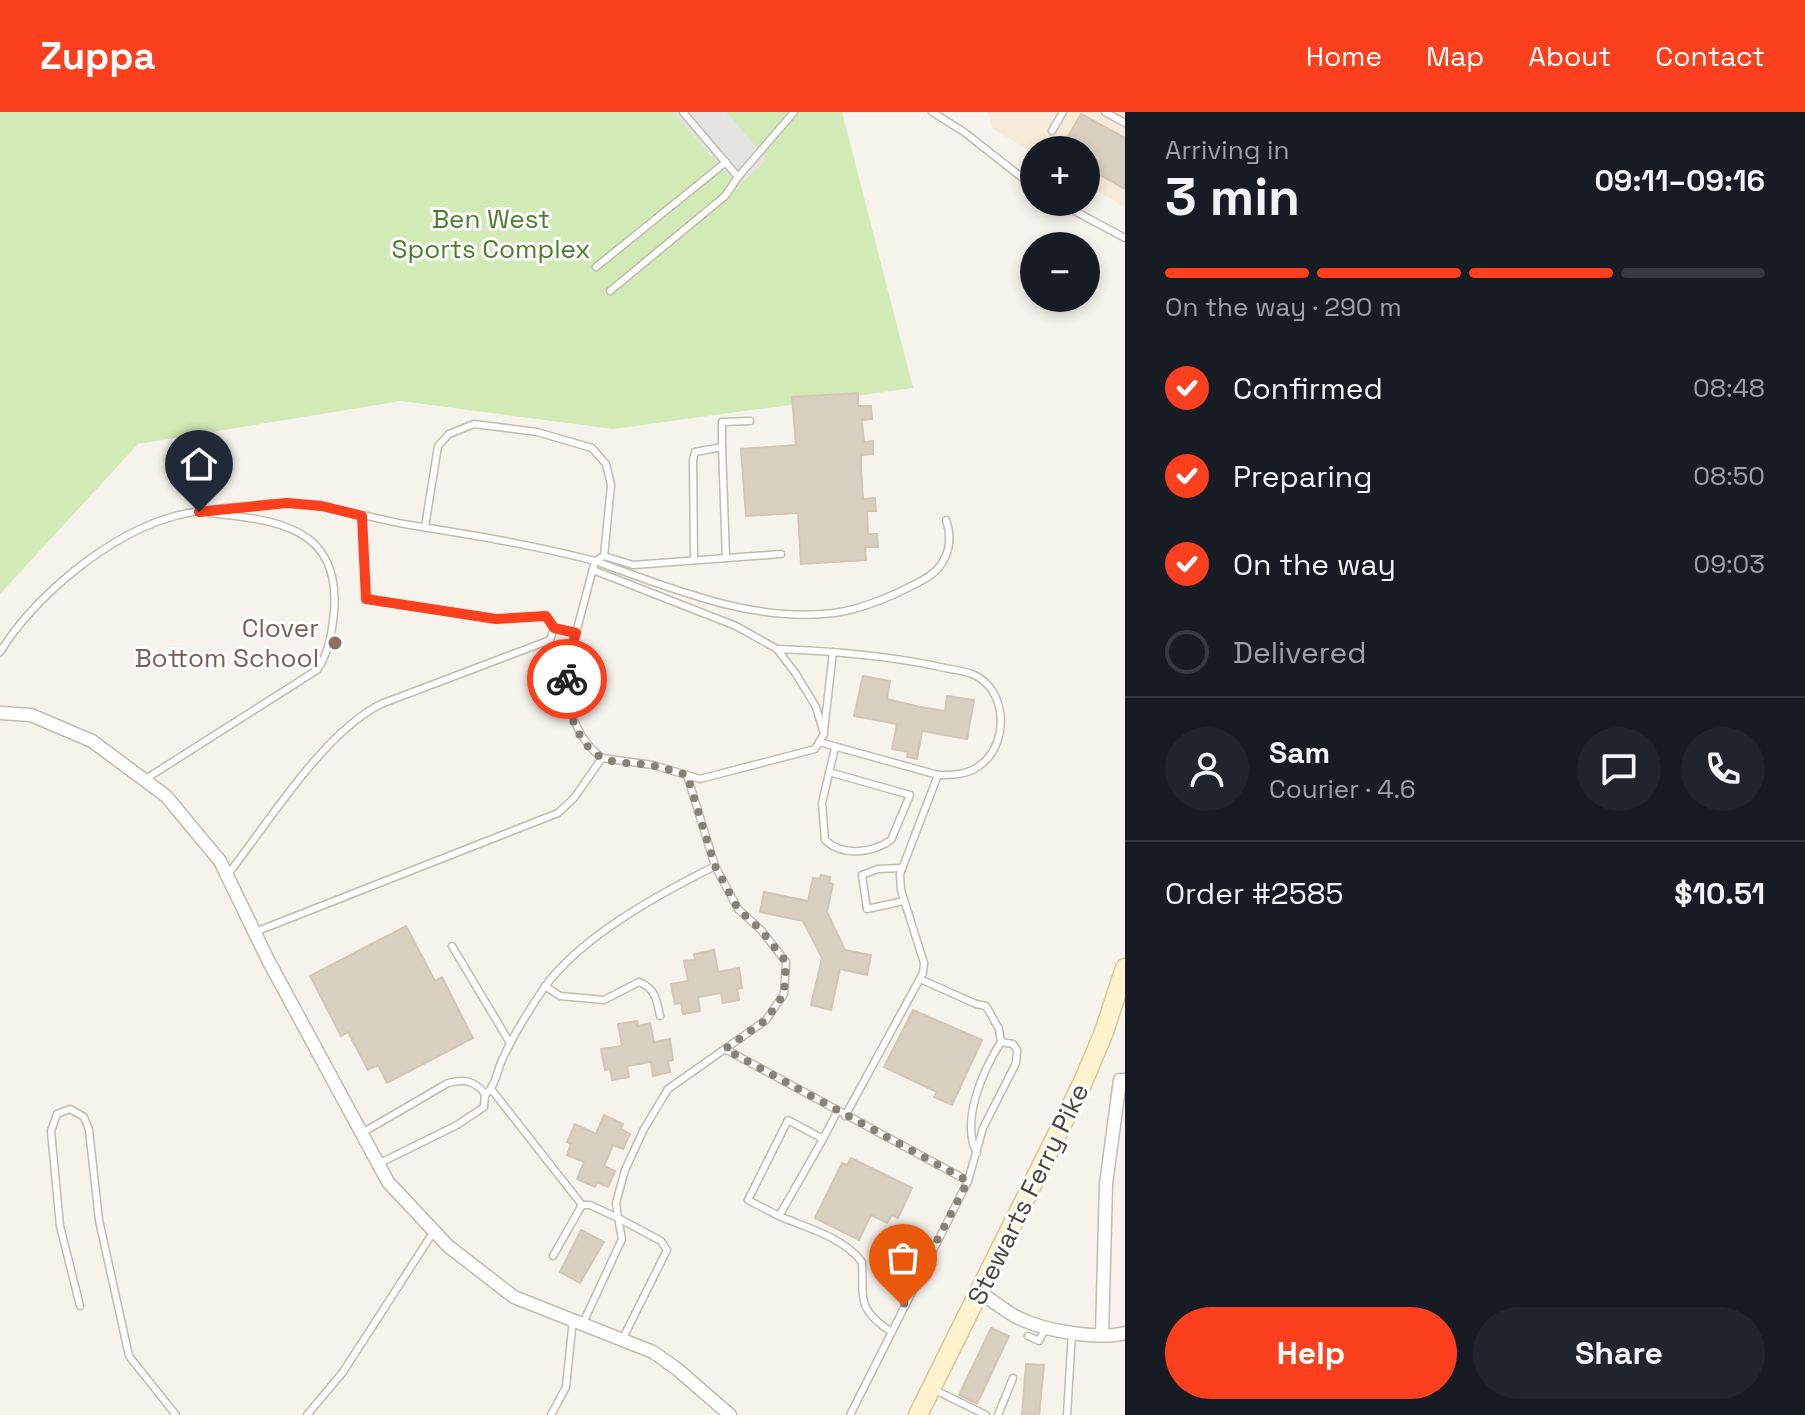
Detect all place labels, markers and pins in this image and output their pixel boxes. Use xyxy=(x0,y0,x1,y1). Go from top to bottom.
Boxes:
pin xyxy=(165,430,233,512)
place label: Clover Bottom School xyxy=(134,611,319,675)
marker: Clover Bottom School xyxy=(326,634,344,652)
pin xyxy=(869,1224,937,1306)

